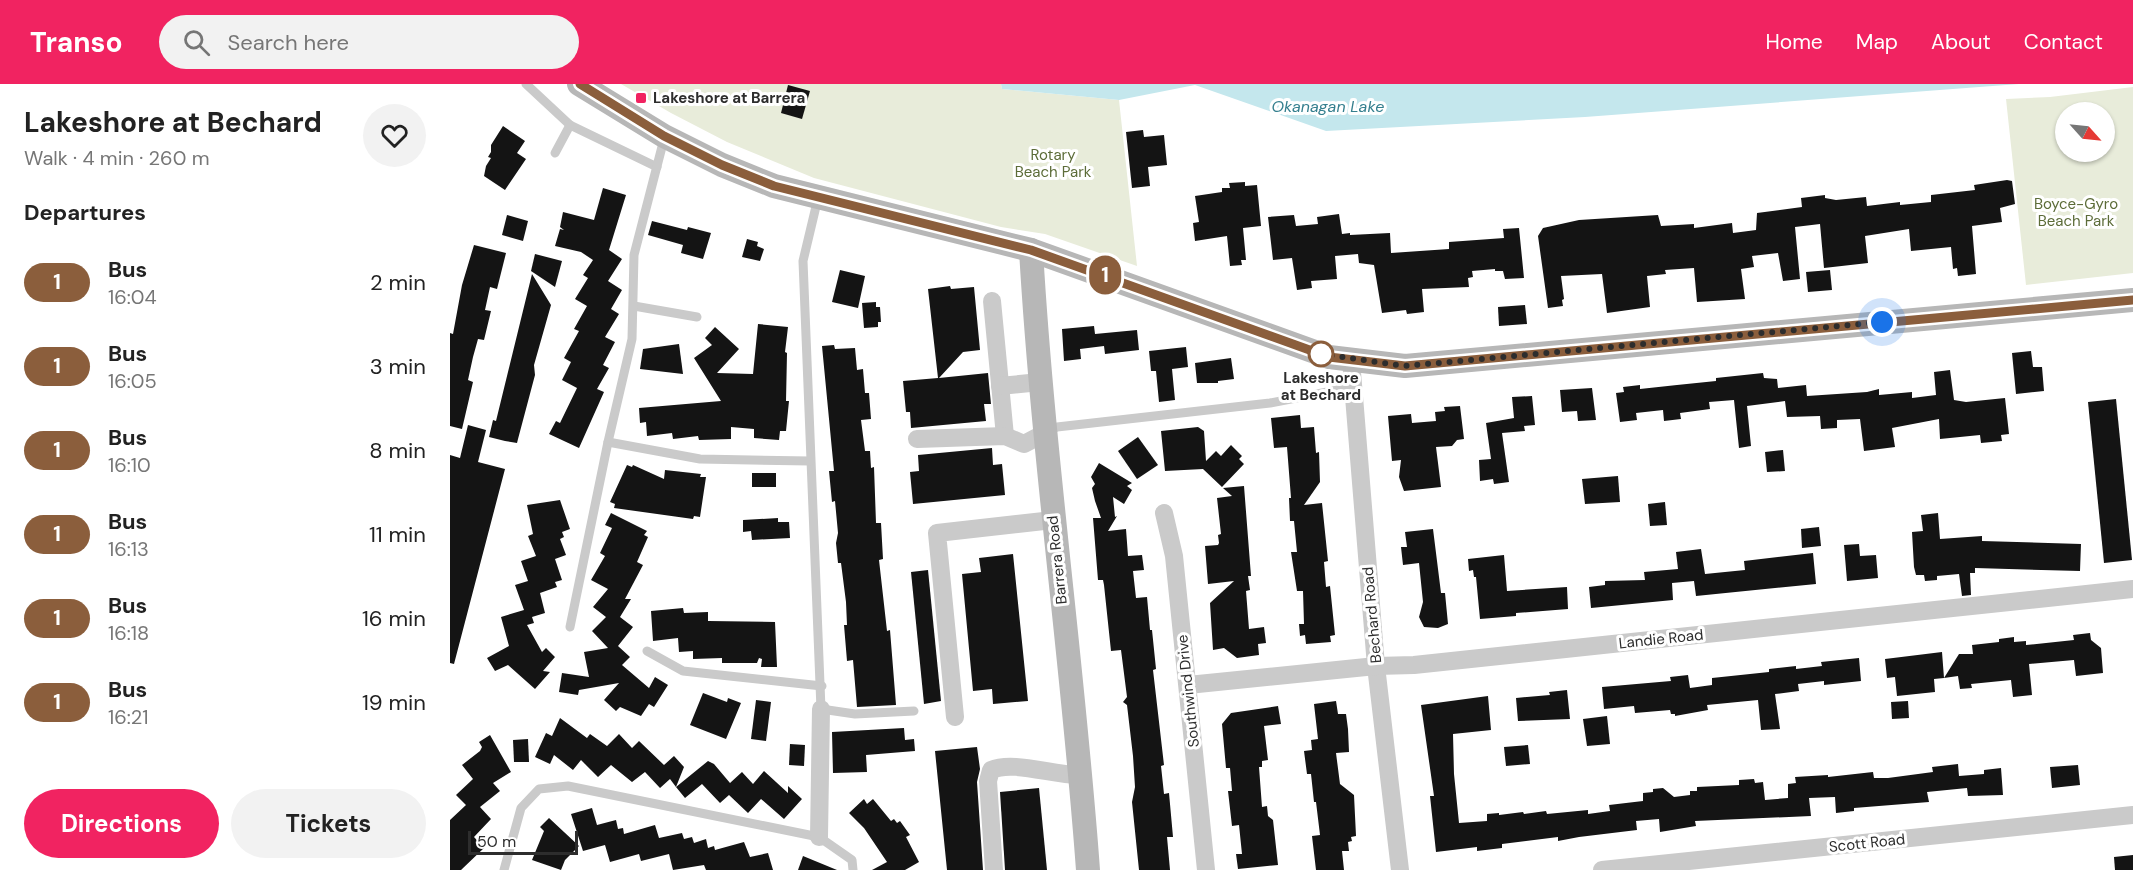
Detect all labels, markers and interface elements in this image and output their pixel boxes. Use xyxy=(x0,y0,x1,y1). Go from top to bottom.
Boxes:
search box xyxy=(159,15,579,69)
text: Transo xyxy=(30,24,123,61)
icon: search xyxy=(180,26,213,59)
text: Search here xyxy=(228,28,349,57)
text: Home xyxy=(1765,28,1823,56)
text: Map xyxy=(1856,28,1898,56)
text: About xyxy=(1931,28,1991,56)
text: Contact xyxy=(2024,28,2103,56)
place label: Lakeshore at Barrera xyxy=(653,88,805,108)
marker: Lakeshore at Barrera xyxy=(634,91,648,105)
water label: Okanagan Lake xyxy=(1272,96,1384,117)
north arrow xyxy=(2055,102,2115,162)
map controls xyxy=(2055,102,2115,162)
text: Lakeshore at Bechard xyxy=(24,104,322,141)
button: heart xyxy=(363,104,426,167)
text: Walk · 4 min · 260 m xyxy=(24,145,209,171)
park label: Rotary Beach Park xyxy=(1015,145,1092,182)
park label: Boyce-Gyro Beach Park xyxy=(2034,194,2118,231)
text: Departures xyxy=(24,198,146,227)
text: Bus xyxy=(108,255,147,284)
line badge: 1 xyxy=(1086,256,1124,294)
text: 1 xyxy=(1101,261,1109,289)
text: 1 xyxy=(53,268,61,296)
text: 2 min xyxy=(370,268,426,297)
text: 16:04 xyxy=(108,284,157,310)
your location xyxy=(1867,307,1897,337)
text: Bus xyxy=(108,339,147,368)
marker: Lakeshore at Bechard xyxy=(1308,341,1334,367)
text: 1 xyxy=(53,352,61,380)
text: 3 min xyxy=(370,352,426,381)
text: 16:05 xyxy=(108,368,157,394)
place label: Lakeshore at Bechard xyxy=(1281,368,1361,405)
text: Bus xyxy=(108,423,147,452)
text: 1 xyxy=(53,436,61,464)
text: 8 min xyxy=(369,436,426,465)
text: 16:10 xyxy=(108,452,151,478)
text: Bus xyxy=(108,507,147,536)
street label: Barrera Road xyxy=(1042,515,1072,605)
text: 1 xyxy=(53,520,61,548)
text: 11 min xyxy=(369,520,426,549)
text: 16:13 xyxy=(108,536,149,562)
street label: Bechard Road xyxy=(1358,566,1386,664)
text: Bus xyxy=(108,591,147,620)
text: 1 xyxy=(53,604,61,632)
text: 16 min xyxy=(362,604,426,633)
text: 16:18 xyxy=(108,620,149,646)
street label: Landie Road xyxy=(1618,625,1704,653)
street label: Southwind Drive xyxy=(1172,634,1204,748)
text: Bus xyxy=(108,675,147,704)
text: 1 xyxy=(53,688,61,716)
text: 19 min xyxy=(362,688,426,717)
text: 16:21 xyxy=(108,704,149,730)
button: Directions xyxy=(24,789,219,858)
button: Tickets xyxy=(231,789,426,858)
scale bar xyxy=(468,828,578,856)
street label: Scott Road xyxy=(1828,829,1906,857)
text: 50 m xyxy=(477,831,516,852)

